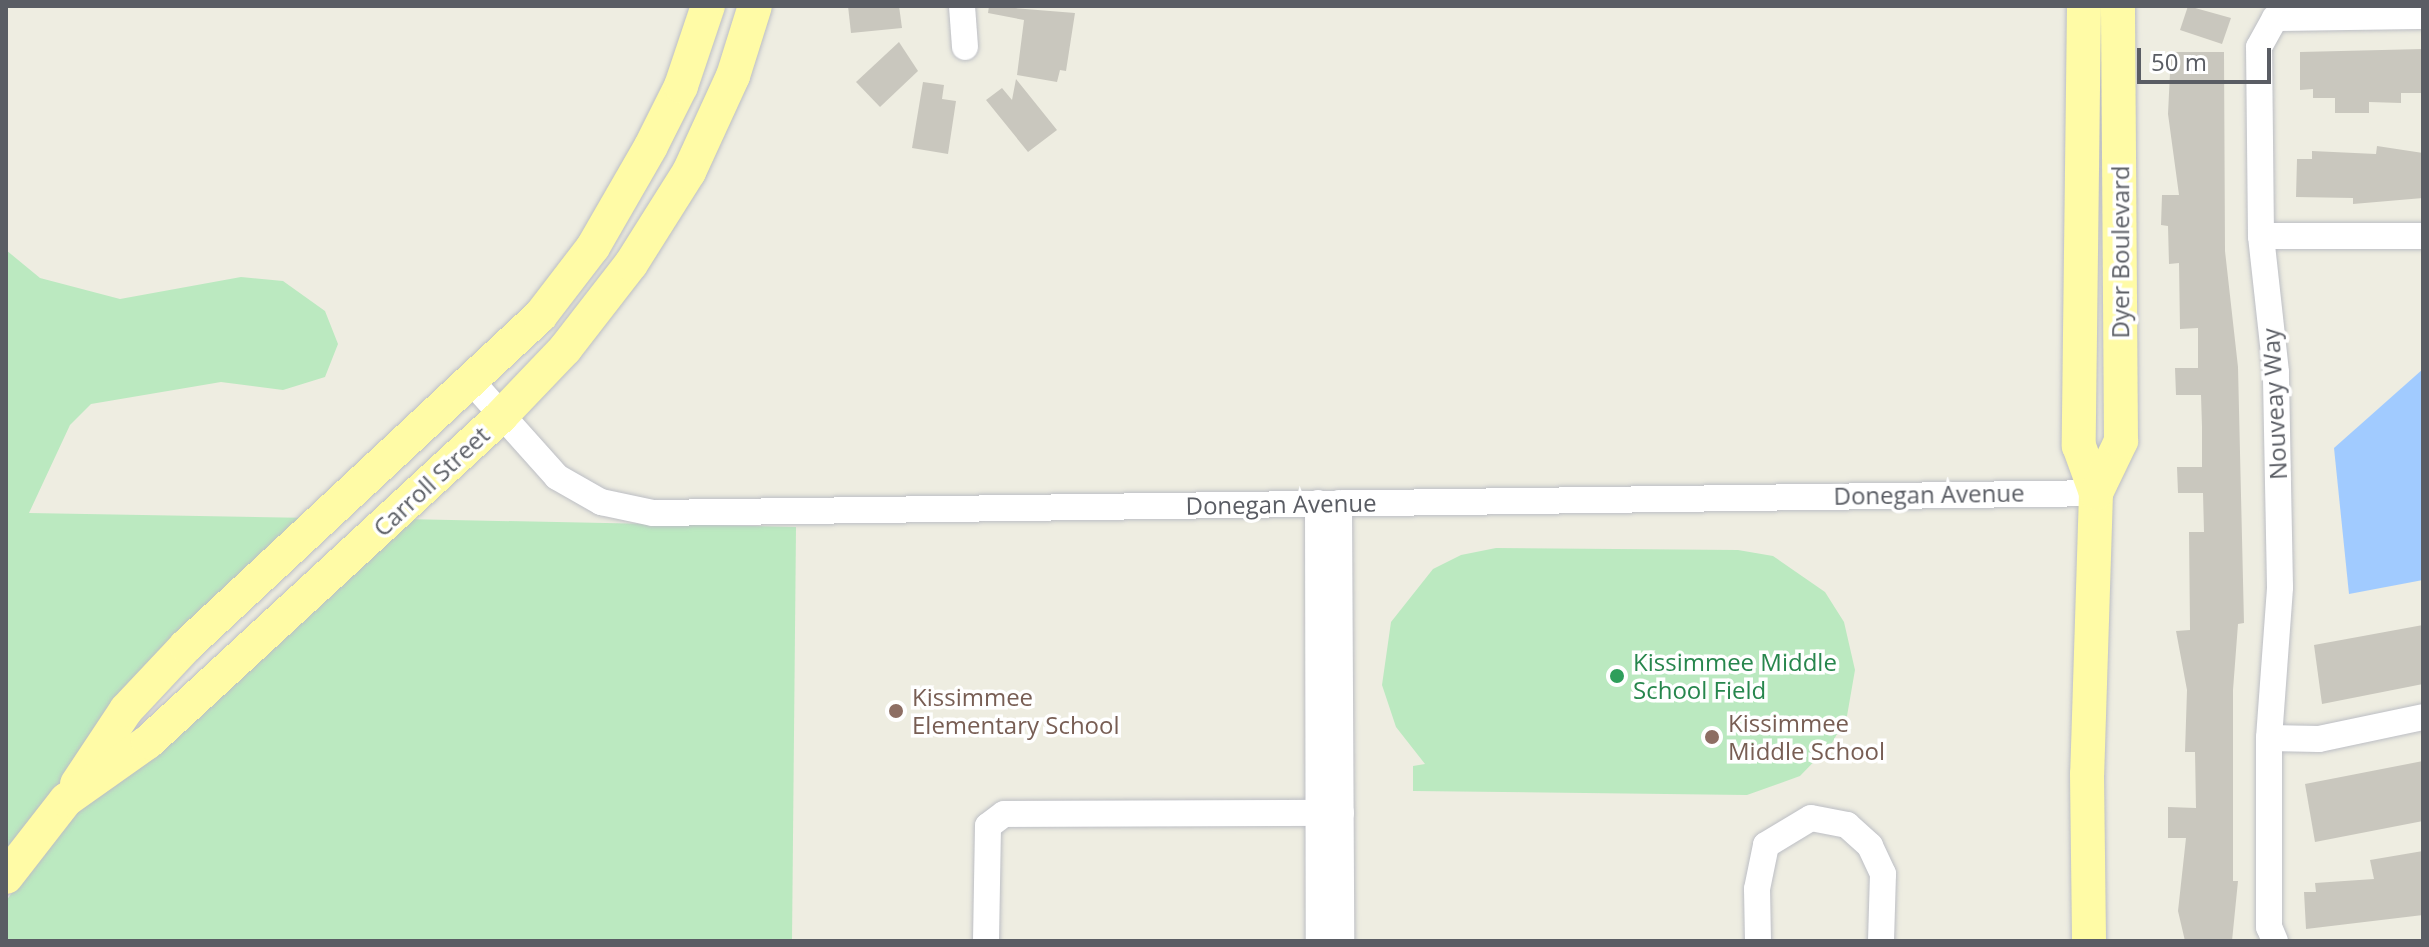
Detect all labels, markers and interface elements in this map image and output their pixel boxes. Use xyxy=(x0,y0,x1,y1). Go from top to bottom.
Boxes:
scale bar xyxy=(2141,32,2275,82)
text: 50 m xyxy=(2151,45,2207,78)
street label: Dyer Boulevard xyxy=(2106,166,2134,338)
street label: Nouveay Way xyxy=(2256,327,2292,481)
street label: Carroll Street xyxy=(367,420,495,542)
street label: Donegan Avenue xyxy=(1833,478,2025,510)
street label: Donegan Avenue xyxy=(1185,488,1377,520)
place label: Kissimmee Middle School Field xyxy=(1633,648,1837,704)
marker: Kissimmee Middle School Field xyxy=(1608,667,1626,685)
place label: Kissimmee Elementary School xyxy=(912,683,1120,739)
marker: Kissimmee Elementary School xyxy=(887,702,905,720)
place label: Kissimmee Middle School xyxy=(1728,709,1885,765)
marker: Kissimmee Middle School xyxy=(1703,728,1721,746)

